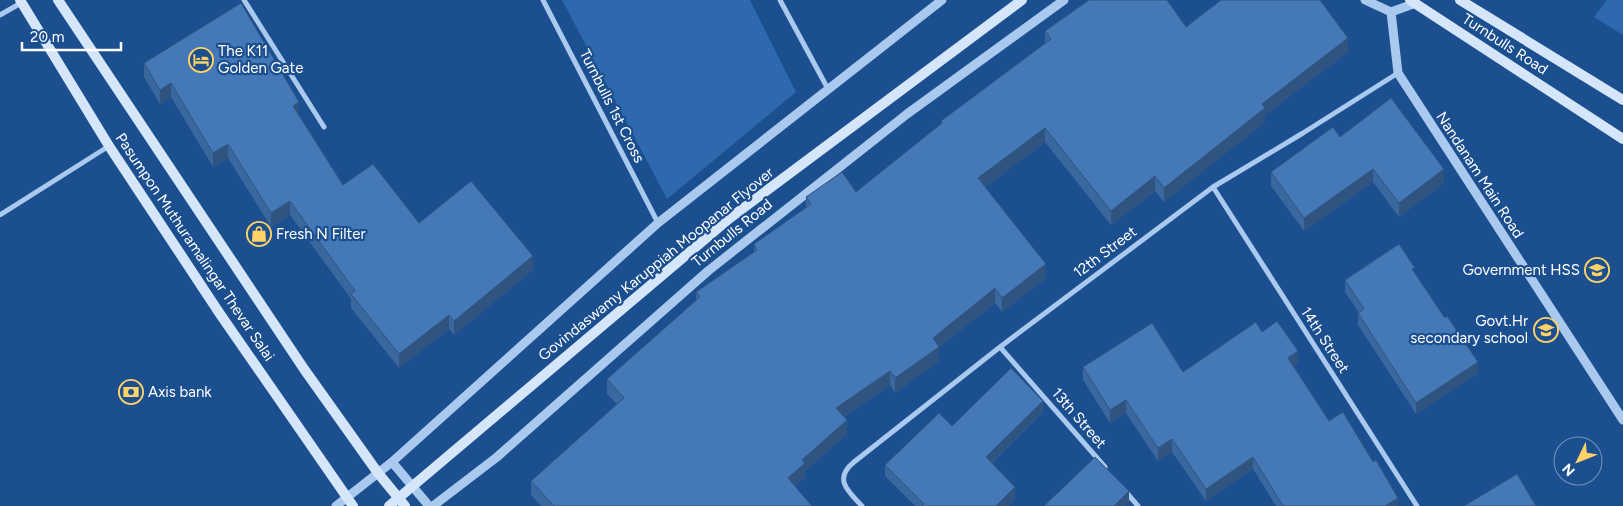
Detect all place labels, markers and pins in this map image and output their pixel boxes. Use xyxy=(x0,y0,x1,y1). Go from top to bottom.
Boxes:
place label: The K11 Golden Gate xyxy=(218,42,303,77)
hotel icon: The K11 Golden Gate xyxy=(188,47,214,73)
shop icon: Fresh N Filter xyxy=(246,221,272,247)
place label: Fresh N Filter xyxy=(276,225,365,243)
school or university icon: Government HSS xyxy=(1584,257,1610,283)
place label: Government HSS xyxy=(1462,261,1580,279)
place label: Govt.Hr secondary school xyxy=(1410,312,1528,347)
school or university icon: Govt.Hr secondary school xyxy=(1533,317,1559,343)
bank icon: Axis bank xyxy=(118,379,144,405)
place label: Axis bank xyxy=(148,383,212,401)

